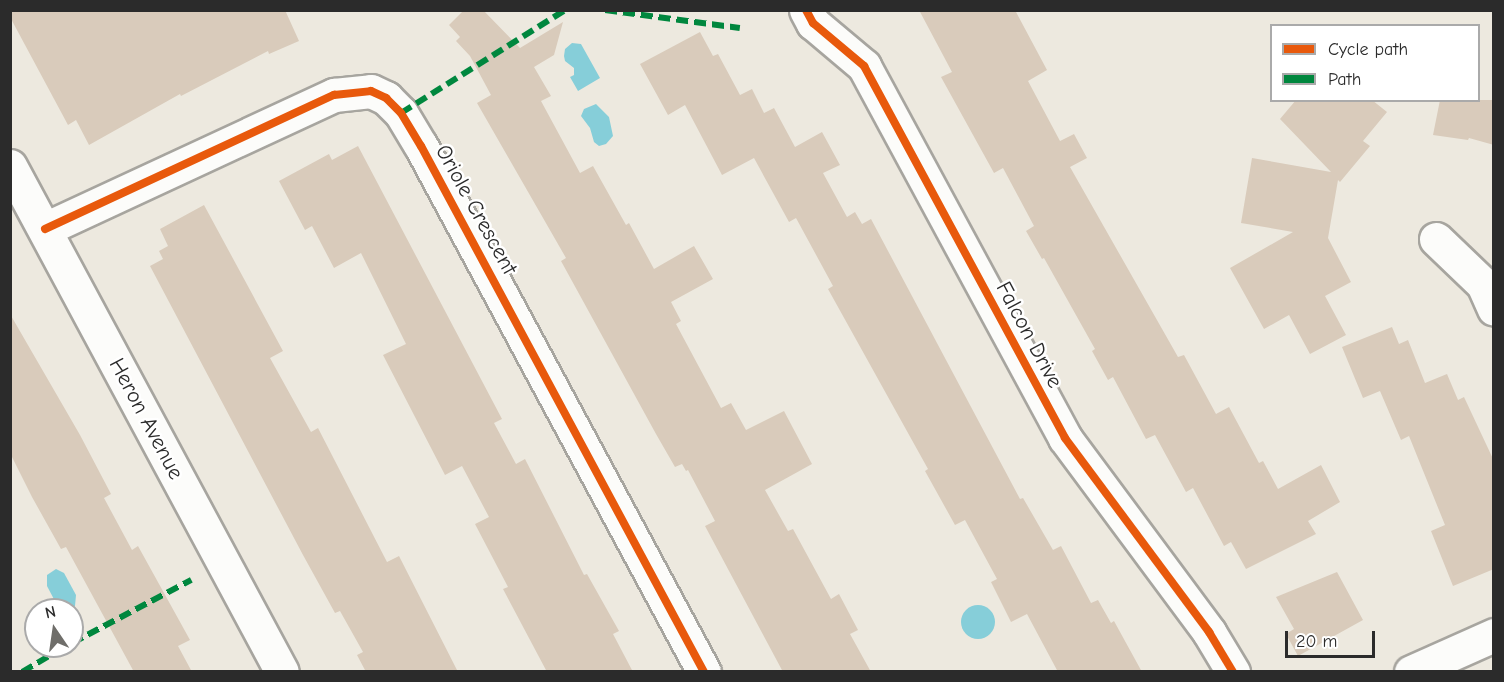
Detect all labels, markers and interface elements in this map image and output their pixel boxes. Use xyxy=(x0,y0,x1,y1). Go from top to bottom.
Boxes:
legend xyxy=(1270,24,1480,102)
text: Cycle path xyxy=(1328,39,1408,60)
text: Path xyxy=(1328,69,1361,90)
street label: Oriole Crescent xyxy=(429,140,523,280)
street label: Falcon Drive xyxy=(990,277,1068,393)
street label: Heron Avenue xyxy=(103,354,189,484)
north arrow xyxy=(24,598,84,658)
text: N xyxy=(43,602,58,622)
scale bar xyxy=(1288,619,1378,657)
text: 20 m xyxy=(1296,631,1337,652)

